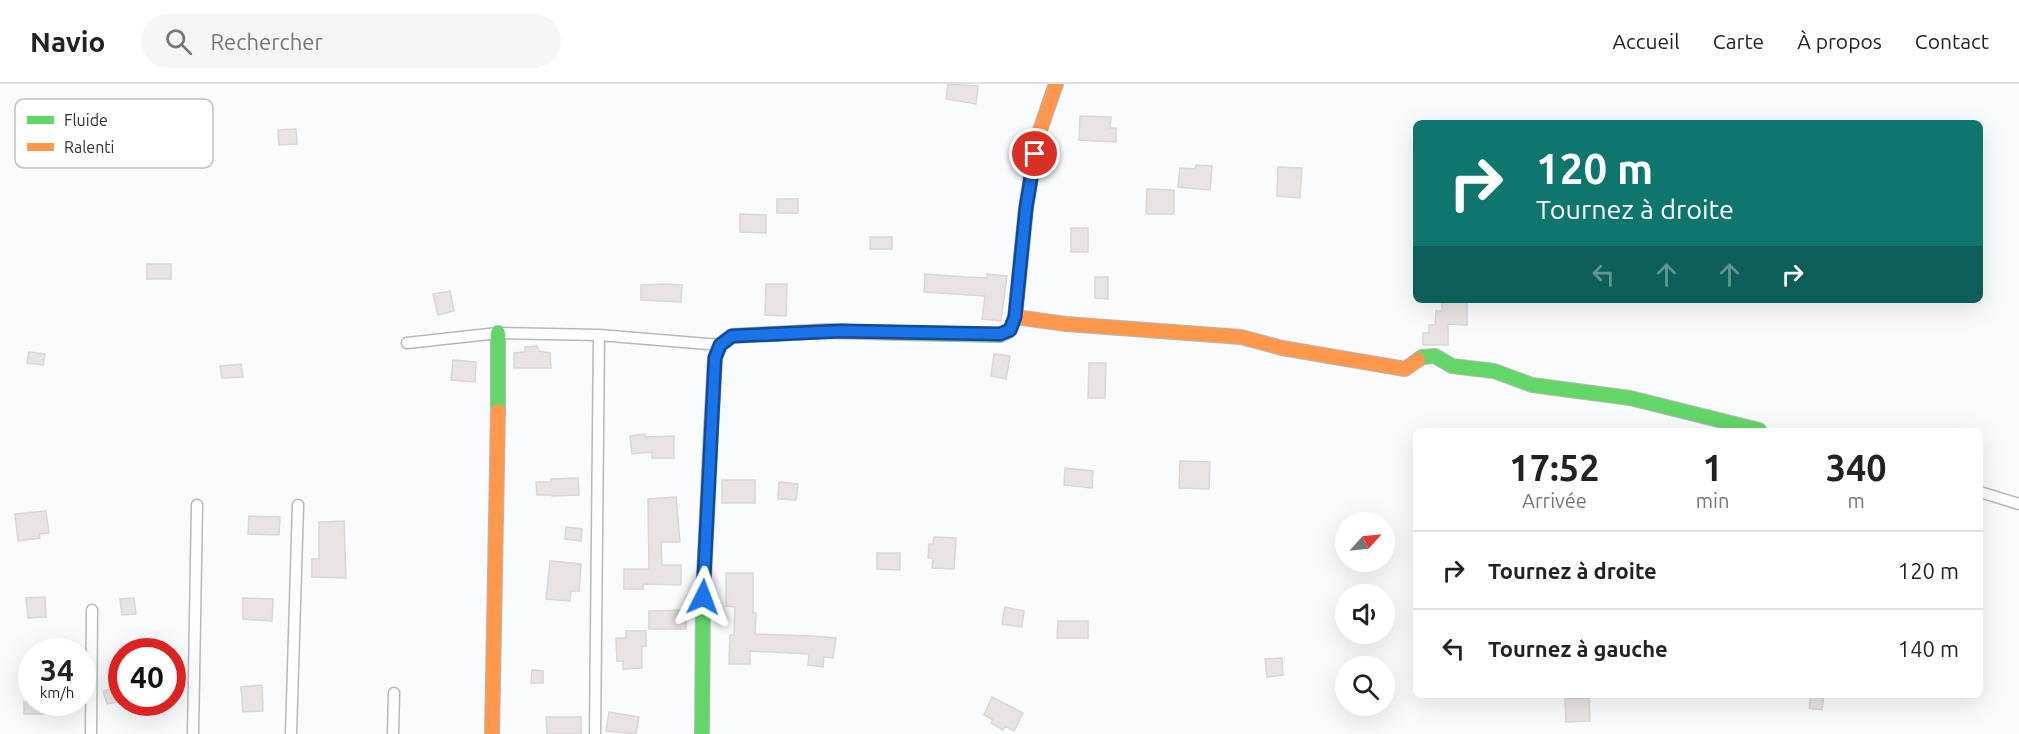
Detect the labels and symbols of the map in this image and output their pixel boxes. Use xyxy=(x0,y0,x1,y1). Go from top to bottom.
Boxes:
legend xyxy=(15,99,213,168)
text: Fluide xyxy=(64,111,108,129)
pin xyxy=(1009,128,1060,179)
text: Ralenti xyxy=(64,138,115,156)
north arrow xyxy=(1335,512,1395,572)
position arrow xyxy=(671,565,735,629)
speed limit sign: 40 xyxy=(108,638,186,716)

